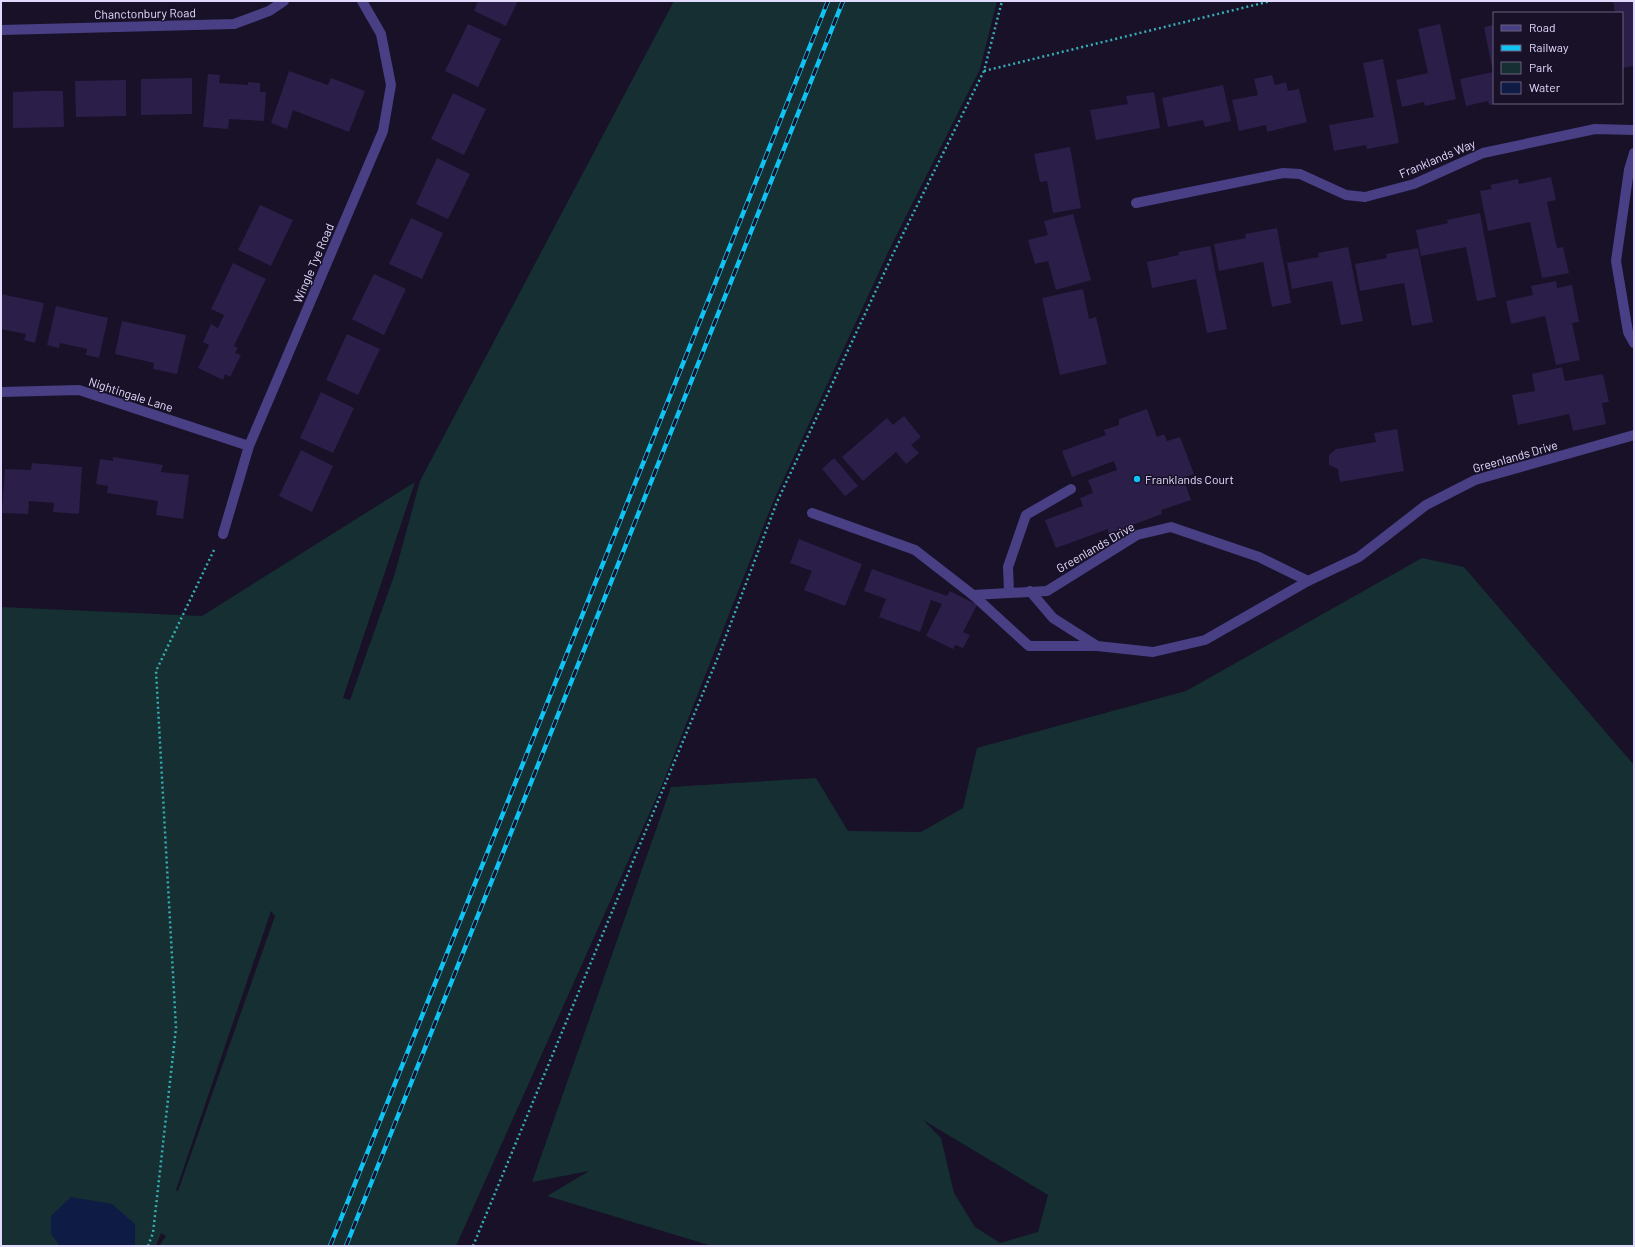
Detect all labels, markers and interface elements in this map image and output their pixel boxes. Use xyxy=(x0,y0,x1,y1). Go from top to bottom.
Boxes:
street label: Chanctonbury Road xyxy=(94,5,196,21)
legend xyxy=(1493,12,1623,104)
text: Road xyxy=(1529,20,1556,34)
text: Railway xyxy=(1529,40,1569,54)
text: Park xyxy=(1529,60,1553,74)
text: Water xyxy=(1529,80,1561,94)
street label: Franklands Way xyxy=(1397,136,1478,180)
street label: Wingle Tye Road xyxy=(290,221,336,305)
street label: Nightingale Lane xyxy=(87,374,175,414)
street label: Greenlands Drive xyxy=(1471,437,1559,475)
place label: Franklands Court xyxy=(1145,472,1234,486)
marker: Franklands Court xyxy=(1132,474,1142,484)
street label: Greenlands Drive xyxy=(1054,519,1136,575)

